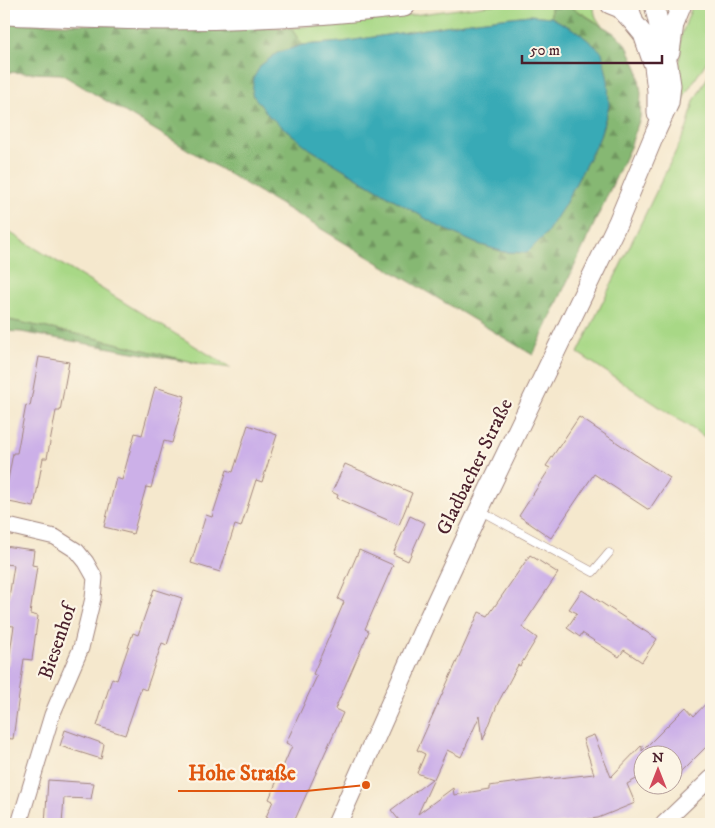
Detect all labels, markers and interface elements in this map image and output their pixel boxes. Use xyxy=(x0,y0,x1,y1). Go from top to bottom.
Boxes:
scale bar xyxy=(522,32,662,64)
text: 50 m xyxy=(530,41,560,60)
street label: Gladbacher Straße xyxy=(431,395,519,539)
street label: Biesenhof xyxy=(34,598,84,683)
north arrow xyxy=(632,746,682,796)
text: N xyxy=(652,749,664,767)
callout: Hohe Straße xyxy=(178,755,306,791)
text: Hohe Straße xyxy=(188,761,296,787)

